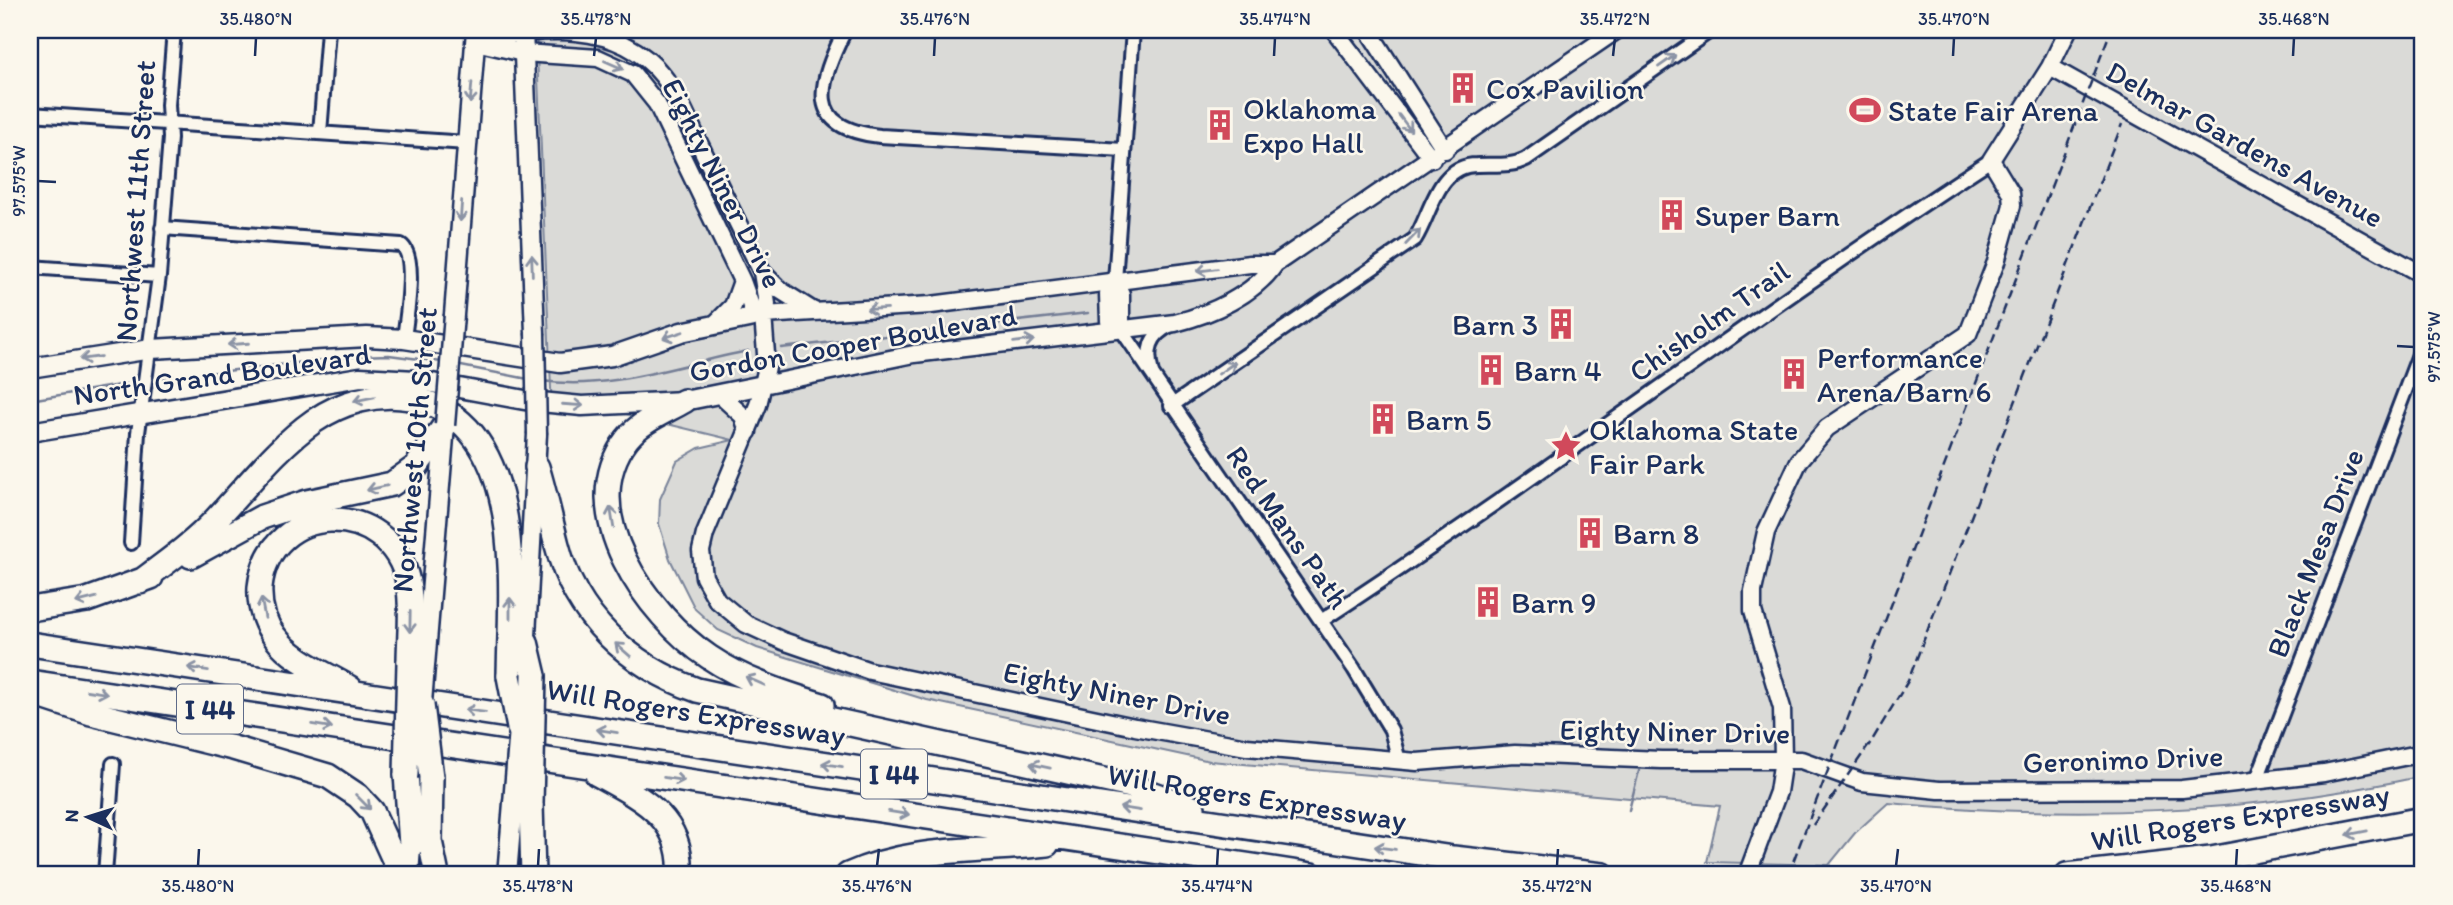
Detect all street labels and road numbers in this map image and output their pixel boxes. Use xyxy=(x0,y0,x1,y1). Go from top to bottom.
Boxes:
street label: Delmar Gardens Avenue xyxy=(2100,52,2390,236)
street label: Northwest 11th Street xyxy=(107,59,163,343)
street label: Eighty Niner Drive xyxy=(654,72,792,294)
street label: Chisholm Trail xyxy=(1622,252,1797,390)
street label: Gordon Cooper Boulevard xyxy=(686,296,1020,390)
street label: Northwest 10th Street xyxy=(383,306,445,594)
street label: North Grand Boulevard xyxy=(71,335,374,413)
street label: Red Mans Path xyxy=(1218,438,1358,616)
street label: Black Mesa Drive xyxy=(2258,443,2372,663)
street label: Eighty Niner Drive xyxy=(1000,653,1234,733)
street label: Will Rogers Expressway xyxy=(544,670,848,754)
road number: I 44 xyxy=(177,684,243,734)
street label: Eighty Niner Drive xyxy=(1559,710,1791,752)
street label: Geronimo Drive xyxy=(2022,737,2224,781)
road number: I 44 xyxy=(861,750,927,798)
street label: Will Rogers Expressway xyxy=(1105,755,1409,839)
street label: Will Rogers Expressway xyxy=(2088,775,2392,859)

